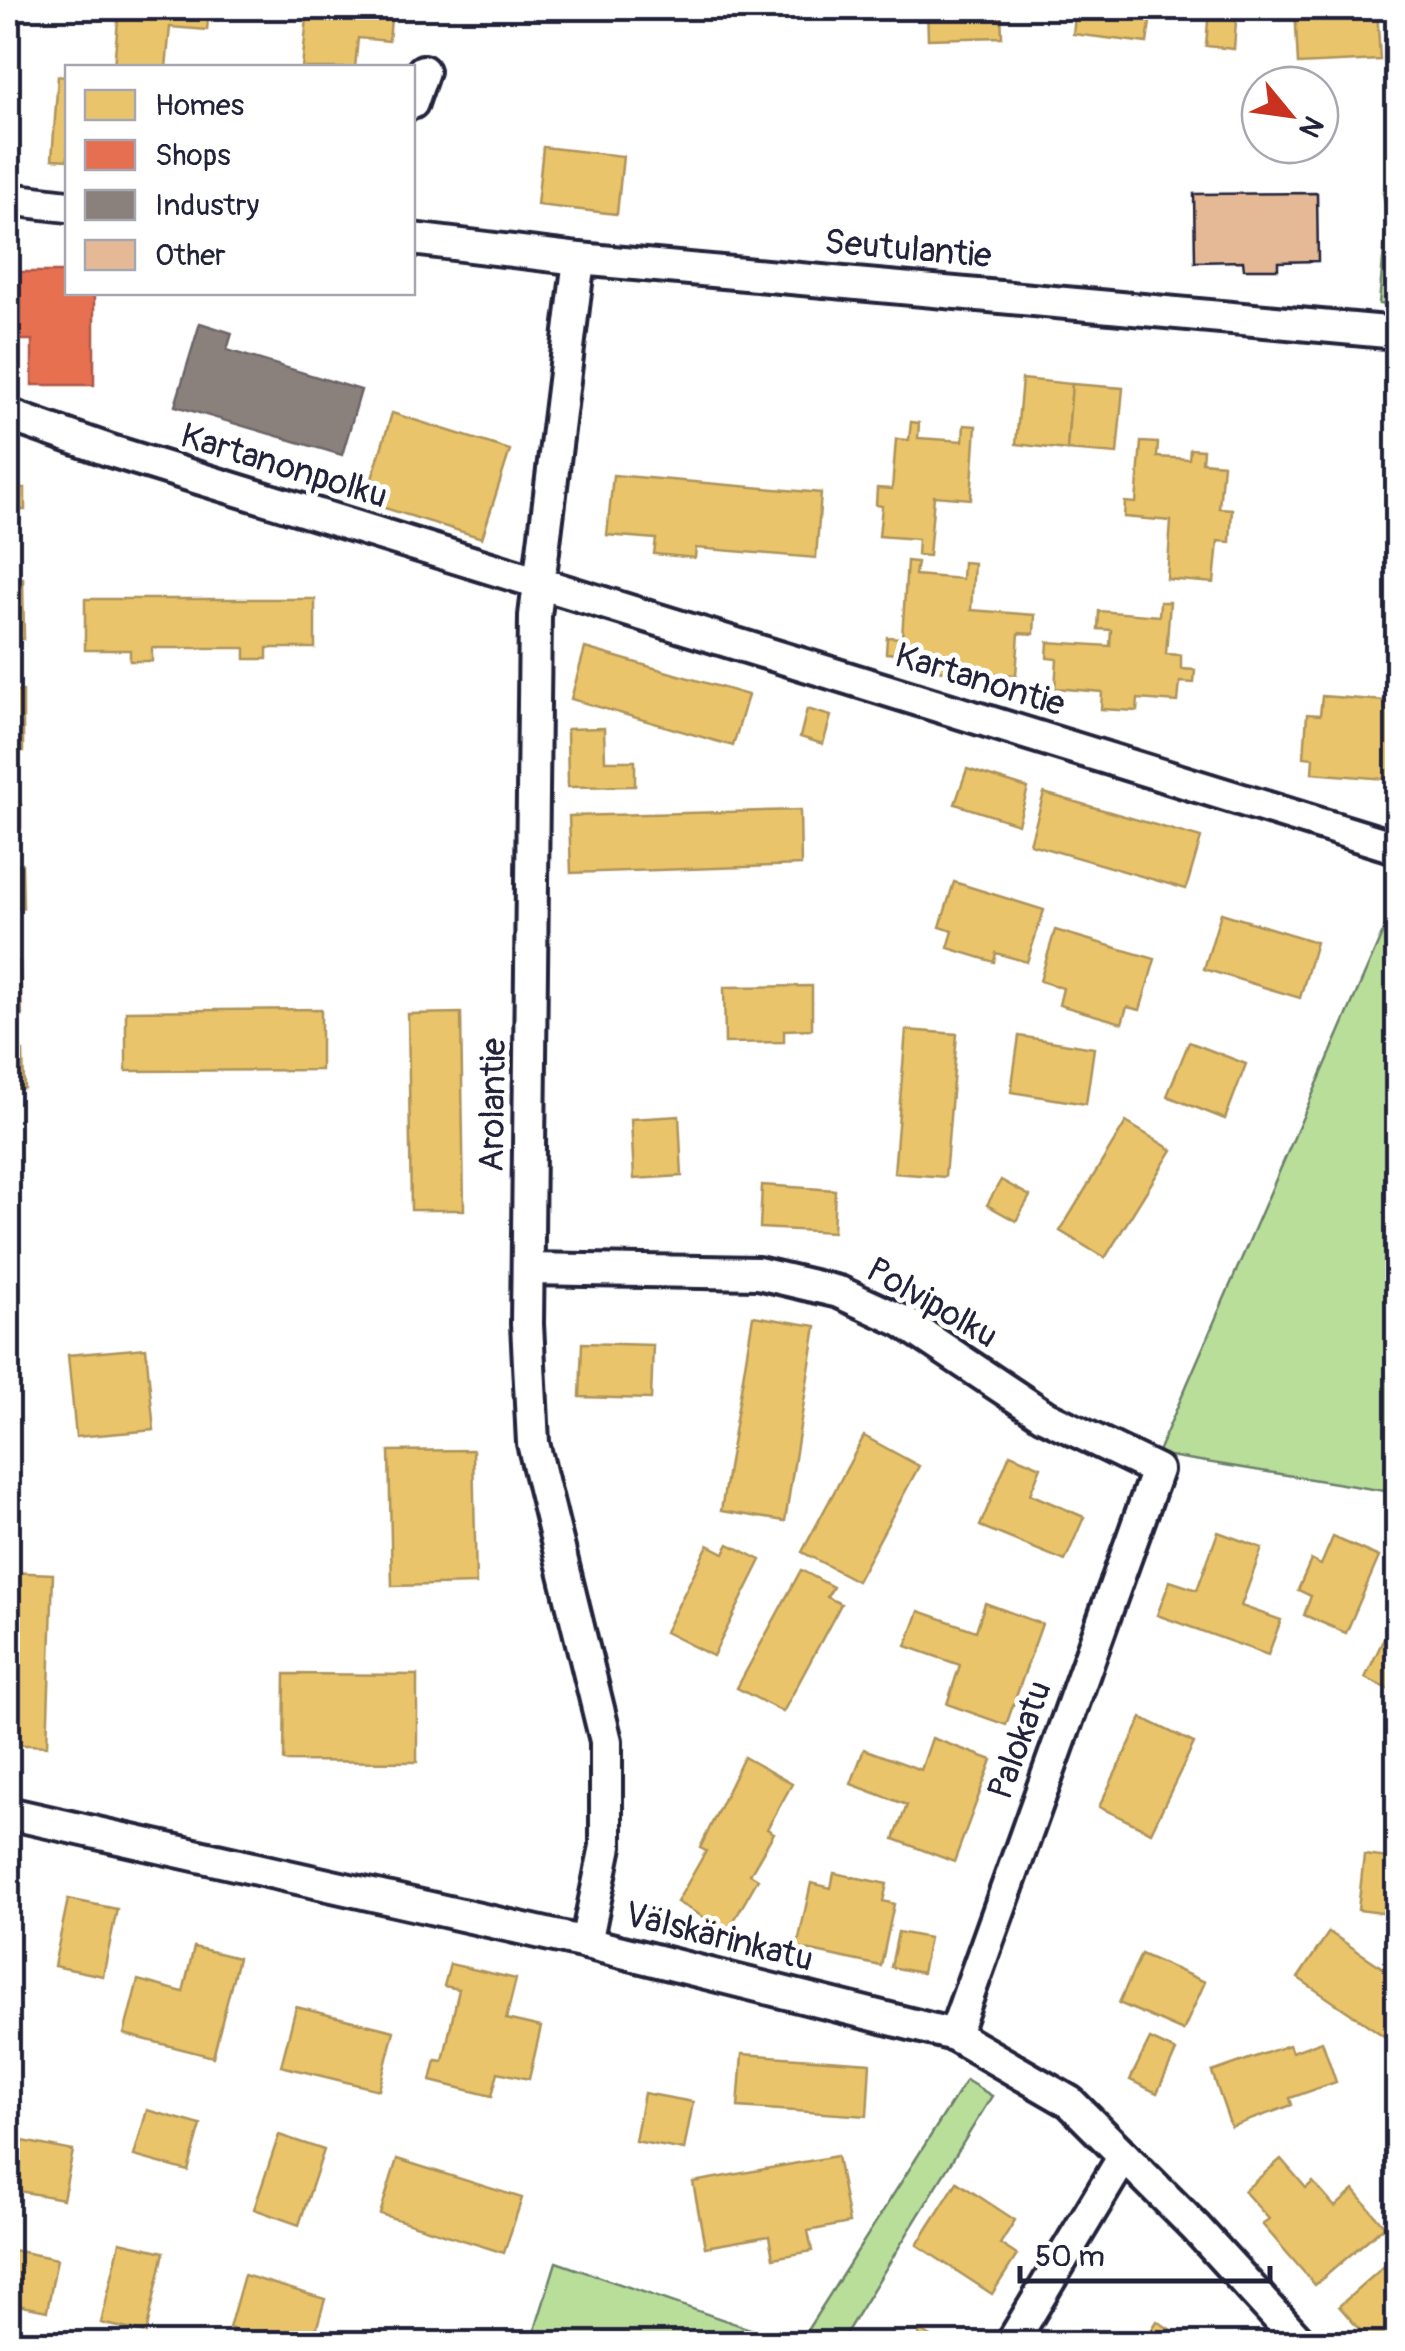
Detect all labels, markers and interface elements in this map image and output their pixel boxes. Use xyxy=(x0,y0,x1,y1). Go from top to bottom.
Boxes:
legend xyxy=(65,65,415,295)
north arrow xyxy=(1240,65,1340,165)
text: Homes xyxy=(155,87,244,124)
text: N xyxy=(1291,110,1330,143)
text: Shops xyxy=(155,137,231,174)
text: Industry xyxy=(155,187,259,224)
street label: Seutulantie xyxy=(823,220,993,278)
text: Other xyxy=(155,237,226,274)
street label: Kartanonpolku xyxy=(175,414,393,518)
street label: Kartanontie xyxy=(890,633,1070,727)
street label: Arolantie xyxy=(470,1038,516,1172)
street label: Polvipolku xyxy=(859,1248,1005,1358)
street label: Palokatu xyxy=(978,1675,1062,1805)
street label: Välskärinkatu xyxy=(620,1892,818,1982)
scale bar xyxy=(1020,2221,1270,2283)
text: 50 m xyxy=(1035,2238,1105,2275)

